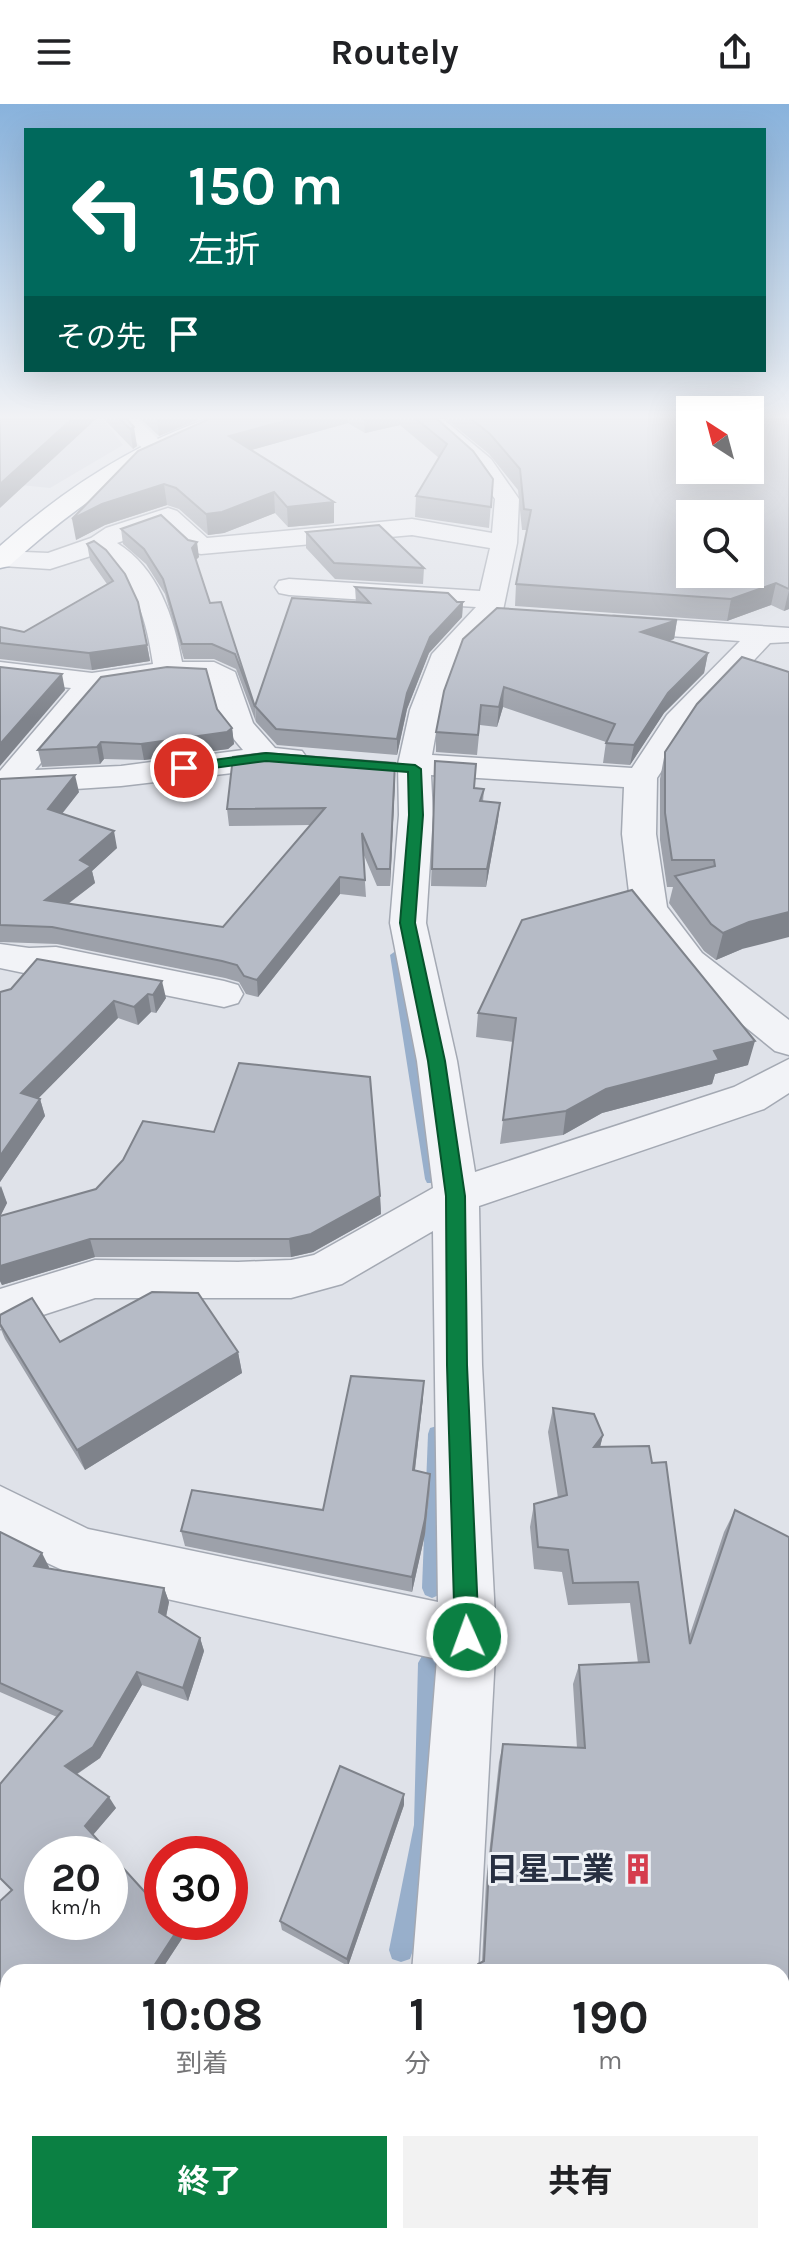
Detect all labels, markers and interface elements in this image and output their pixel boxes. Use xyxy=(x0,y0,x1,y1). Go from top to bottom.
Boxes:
icon: menu xyxy=(32,30,76,74)
icon: share xyxy=(713,30,757,74)
text: Routely xyxy=(330,31,459,73)
text: 150 m xyxy=(188,153,343,218)
icon: left xyxy=(56,160,160,264)
text: 左折 xyxy=(188,229,260,271)
icon: arrive xyxy=(162,312,206,356)
text: その先 xyxy=(56,319,146,355)
north arrow xyxy=(676,396,764,484)
map controls xyxy=(676,396,764,588)
button: search xyxy=(676,500,764,588)
pin xyxy=(150,734,218,802)
icon: arrive xyxy=(162,746,206,790)
position arrow xyxy=(425,1595,509,1679)
speed limit sign: 30 xyxy=(144,1836,248,1940)
place label: 日星工業 xyxy=(486,1851,614,1888)
building icon: 日星工業 xyxy=(621,1852,655,1886)
text: 20 xyxy=(51,1854,101,1901)
text: km/h xyxy=(51,1896,101,1919)
text: 10:08 xyxy=(141,1986,263,2042)
text: 1 xyxy=(409,1986,426,2042)
text: 190 xyxy=(572,1989,649,2045)
text: m xyxy=(598,2045,622,2076)
text: 到着 xyxy=(176,2048,228,2079)
text: 分 xyxy=(405,2048,431,2079)
button: 終了 xyxy=(32,2136,387,2228)
button: 共有 xyxy=(403,2136,758,2228)

